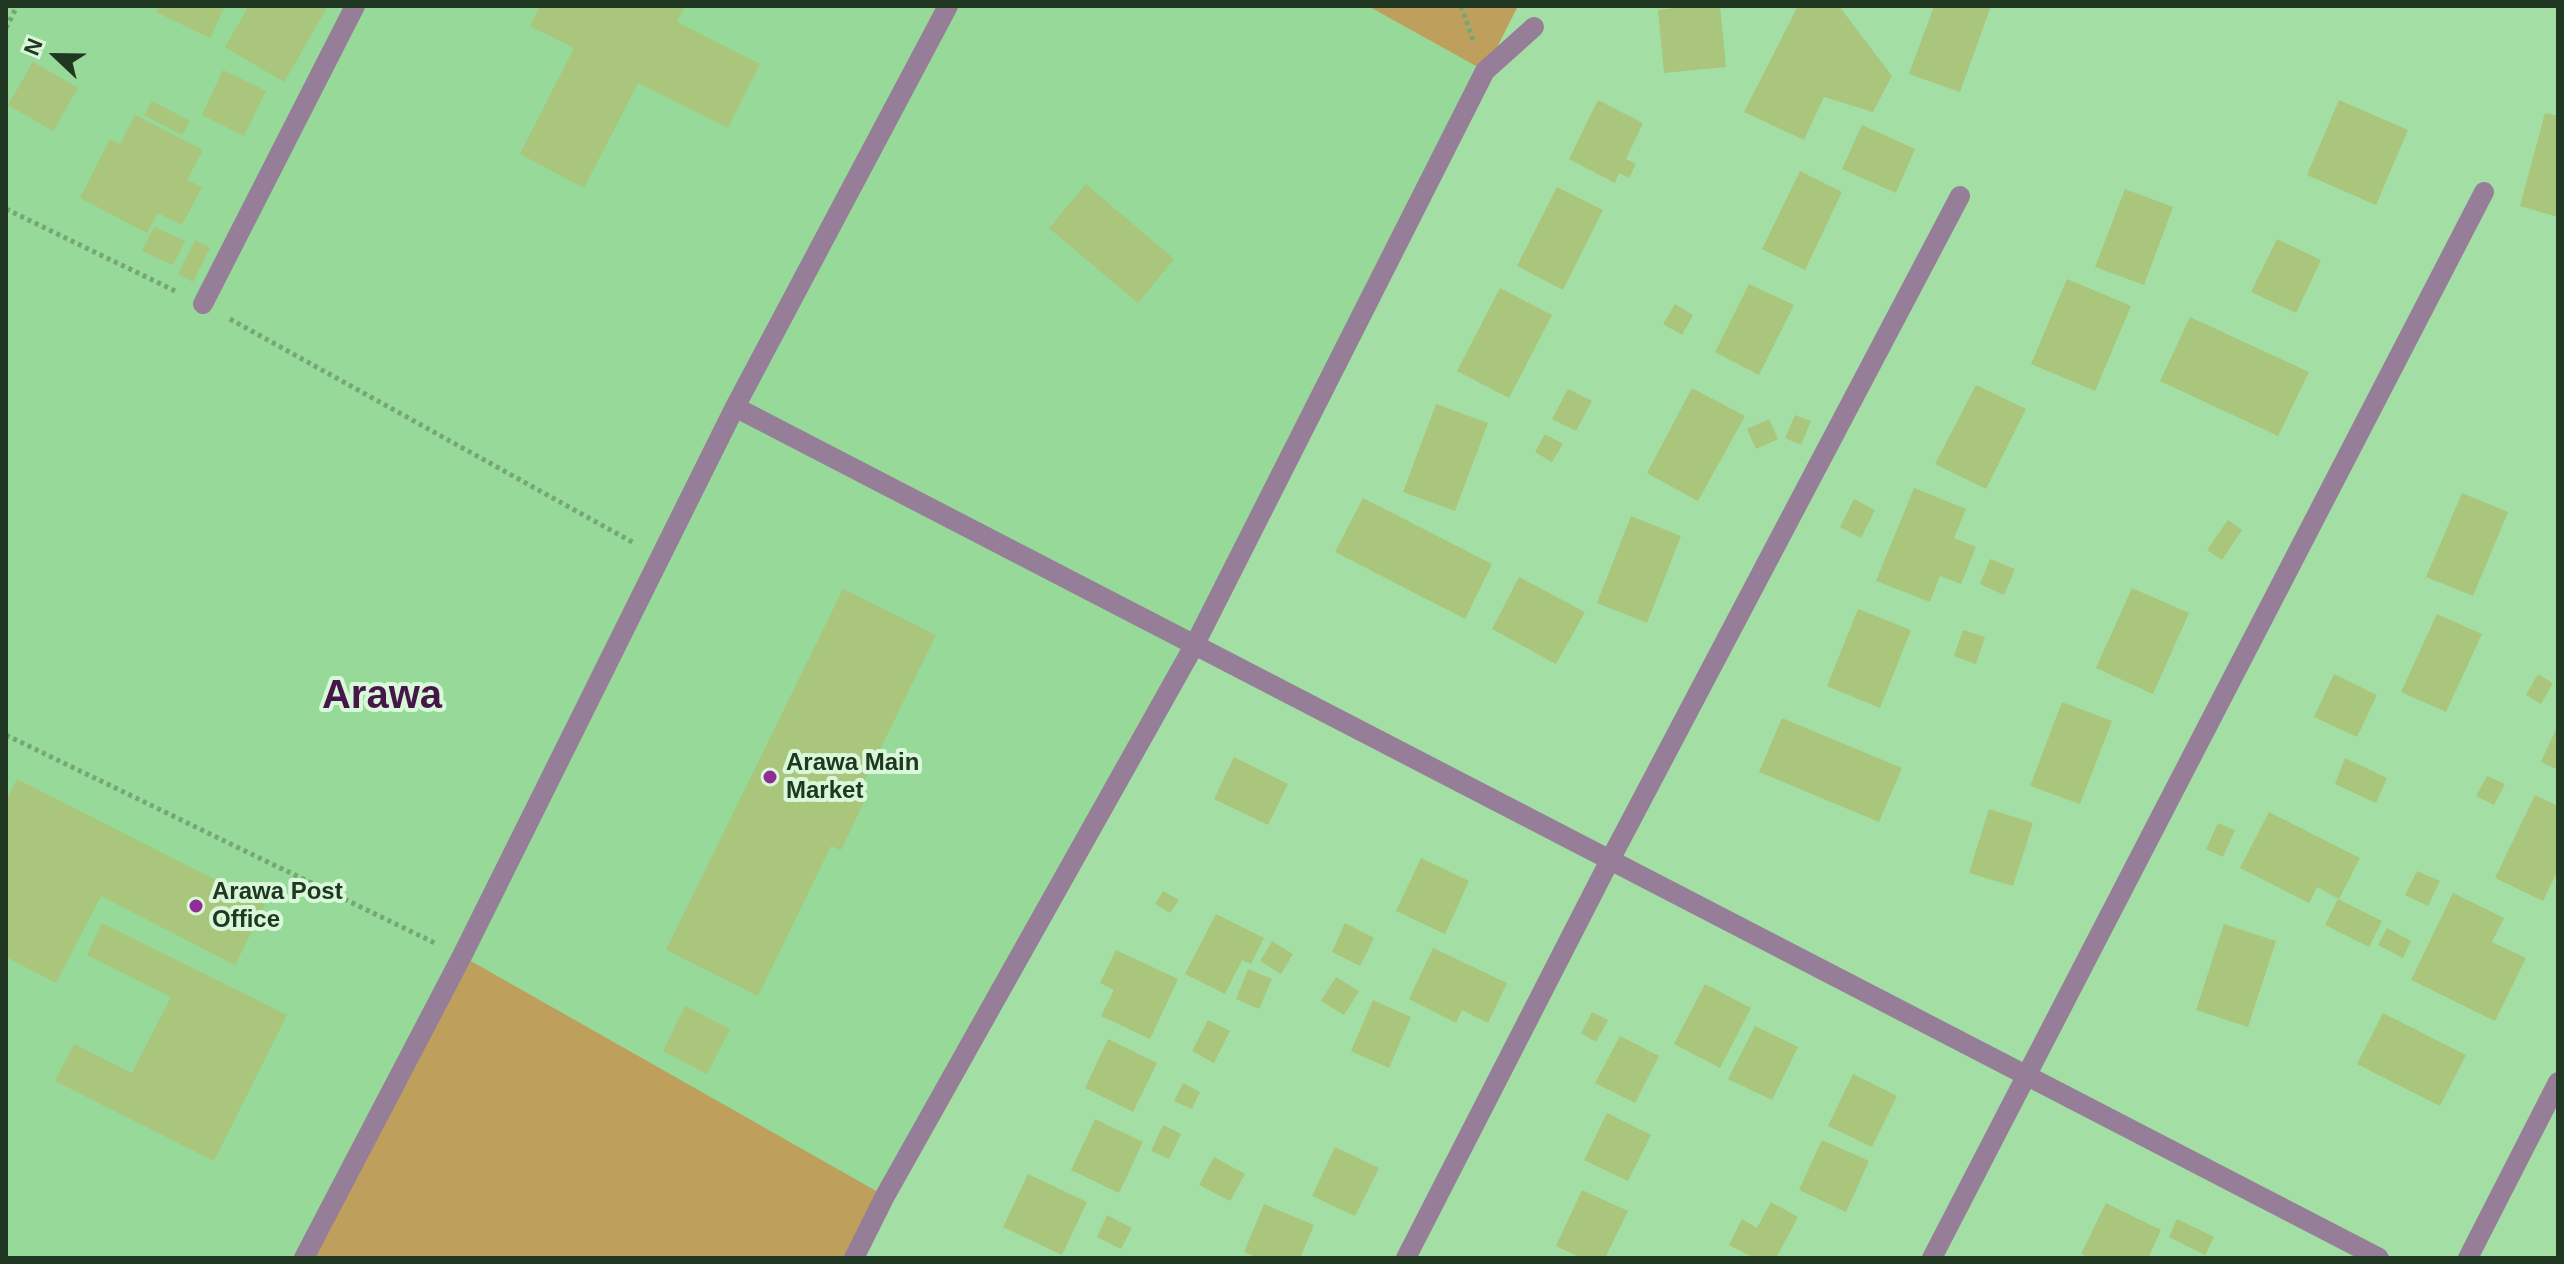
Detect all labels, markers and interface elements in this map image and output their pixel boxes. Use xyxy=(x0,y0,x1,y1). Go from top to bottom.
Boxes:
north arrow xyxy=(16,16,96,96)
text: N xyxy=(19,35,48,59)
district label: Arawa xyxy=(322,673,442,721)
place label: Arawa Main Market xyxy=(786,749,919,805)
marker: Arawa Main Market xyxy=(761,768,779,786)
place label: Arawa Post Office xyxy=(212,878,343,934)
marker: Arawa Post Office xyxy=(187,897,205,915)

